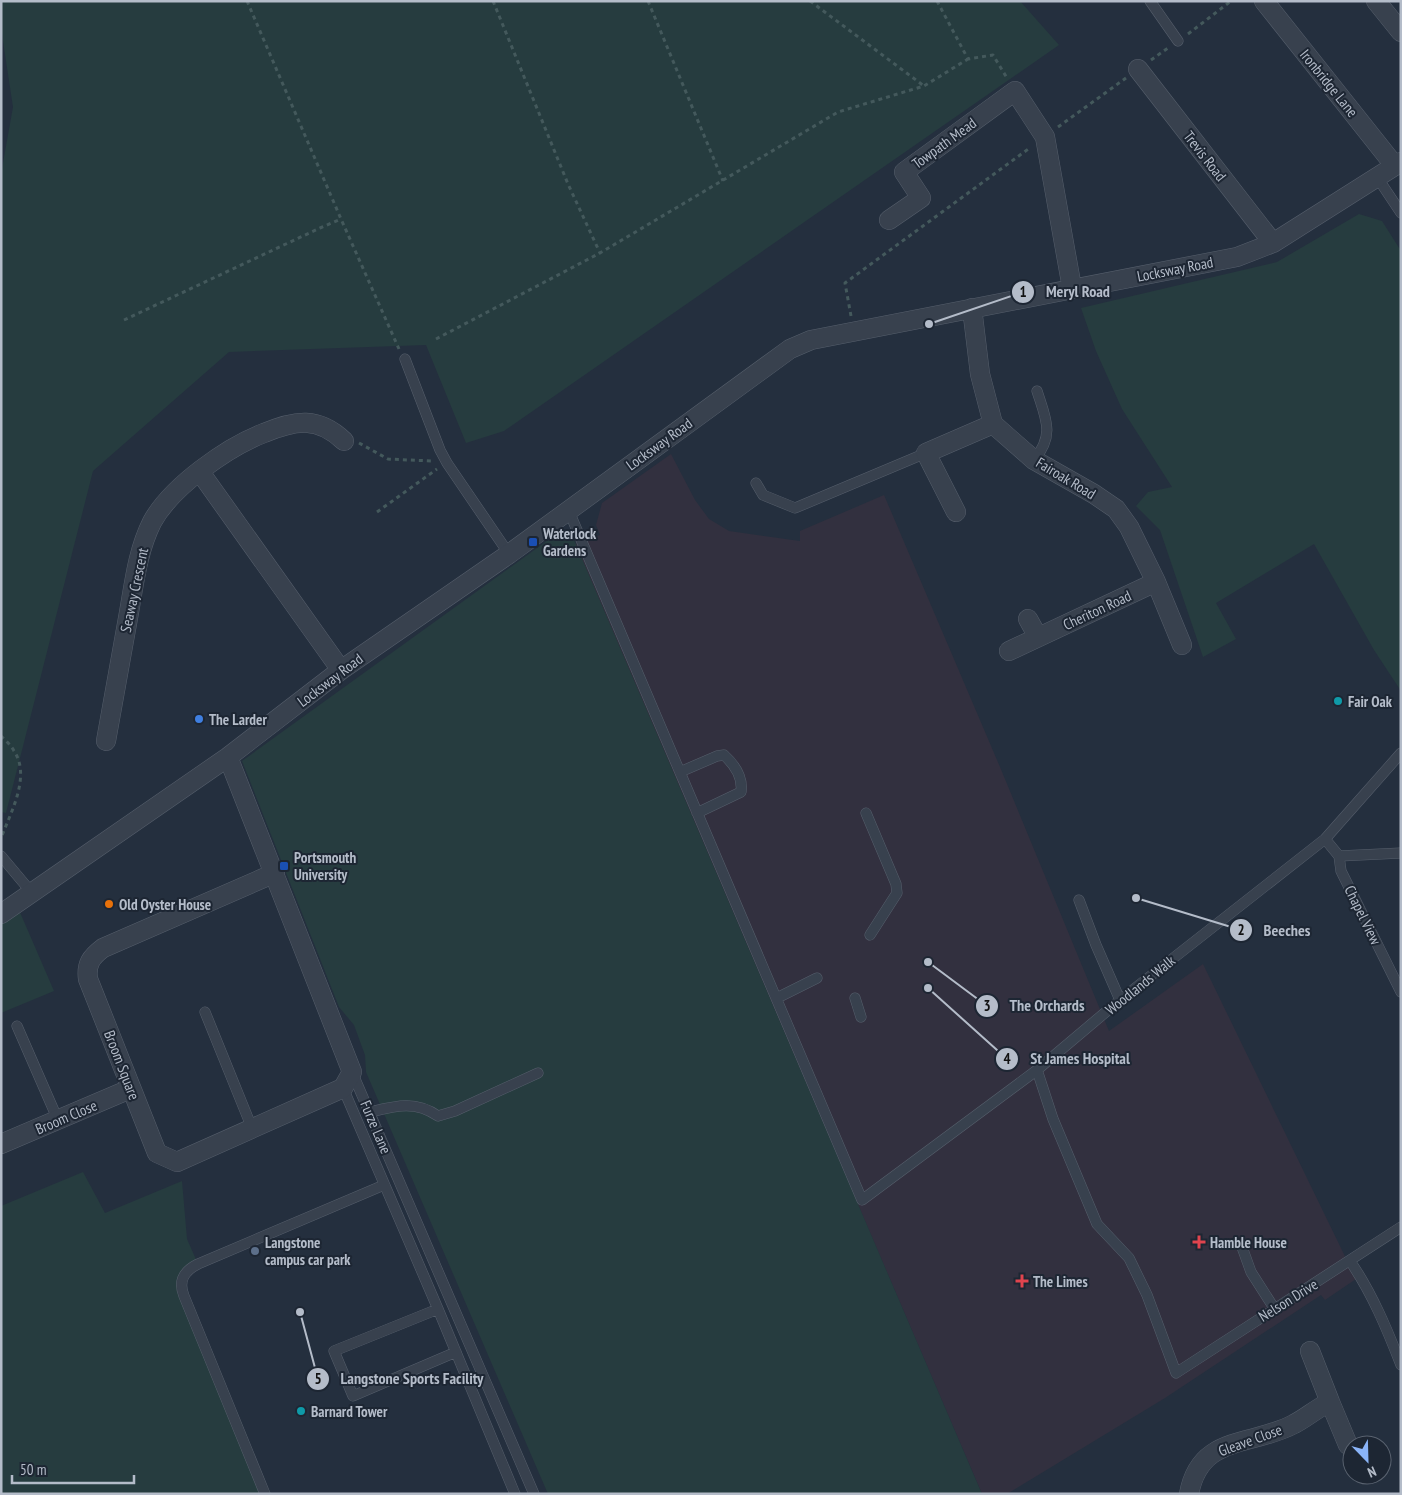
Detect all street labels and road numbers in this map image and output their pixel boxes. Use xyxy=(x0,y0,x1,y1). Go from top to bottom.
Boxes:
street label: Ironbridge Lane xyxy=(1296,45,1362,121)
street label: Towpath Mead xyxy=(908,113,980,173)
street label: Trevis Road xyxy=(1180,127,1230,185)
street label: Locksway Road xyxy=(1135,252,1215,286)
street label: Locksway Road xyxy=(622,414,696,474)
street label: Fairoak Road xyxy=(1033,453,1099,503)
street label: Seaway Crescent xyxy=(116,546,152,634)
street label: Cheriton Road xyxy=(1060,586,1134,634)
street label: Locksway Road xyxy=(293,649,367,711)
street label: Chapel View xyxy=(1341,882,1386,948)
street label: Woodlands Walk xyxy=(1101,951,1179,1019)
street label: Broom Square xyxy=(100,1028,144,1102)
street label: Broom Close xyxy=(32,1096,100,1138)
street label: Furze Lane xyxy=(356,1097,396,1157)
street label: Nelson Drive xyxy=(1255,1274,1321,1326)
street label: Gleave Close xyxy=(1216,1420,1284,1460)

